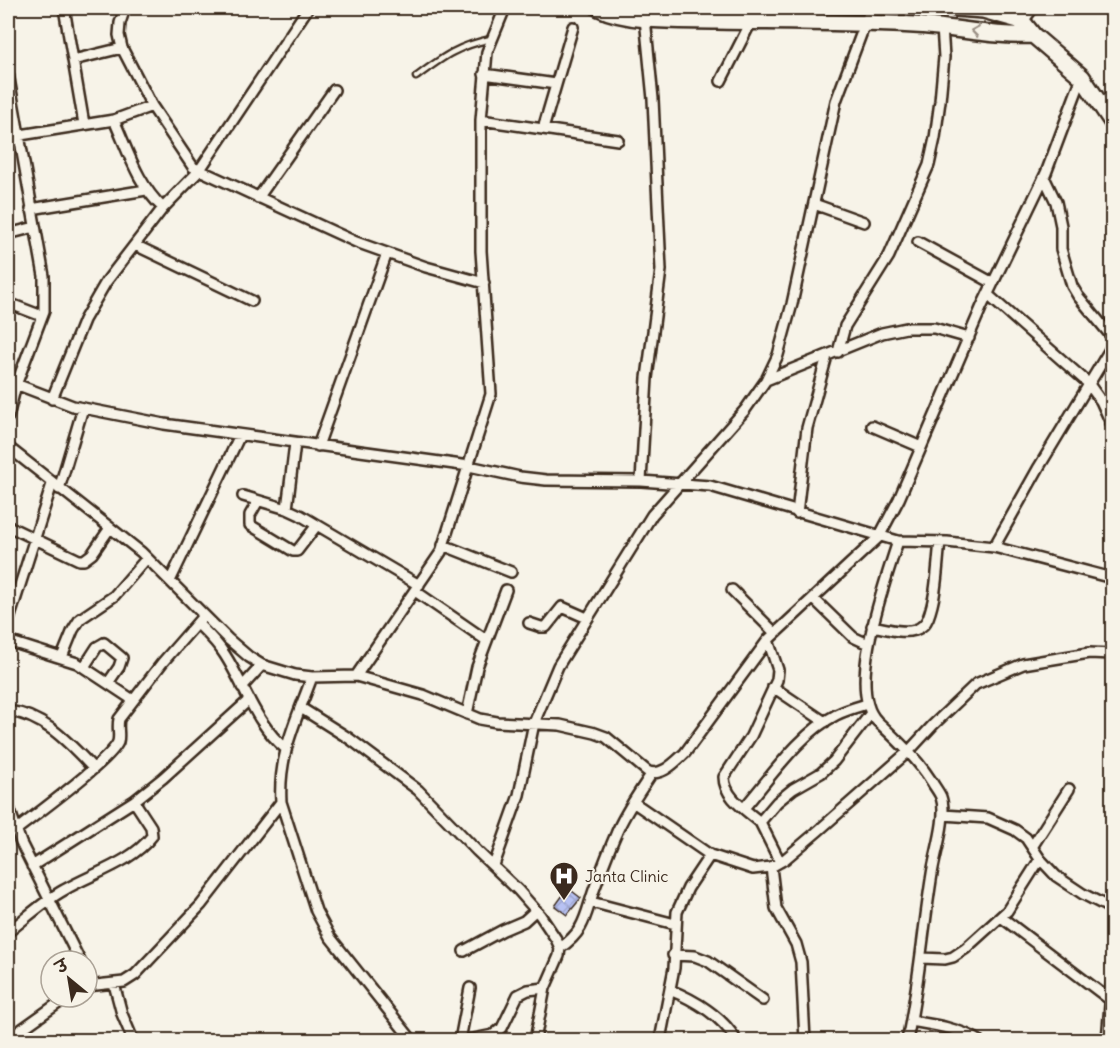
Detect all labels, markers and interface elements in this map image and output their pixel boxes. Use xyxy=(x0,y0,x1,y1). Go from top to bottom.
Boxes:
one-way arrow xyxy=(970,25,980,38)
hospital icon: Janta Clinic xyxy=(548,860,580,902)
place label: Janta Clinic xyxy=(585,866,668,886)
north arrow xyxy=(39,949,99,1009)
text: उ xyxy=(50,954,72,978)

